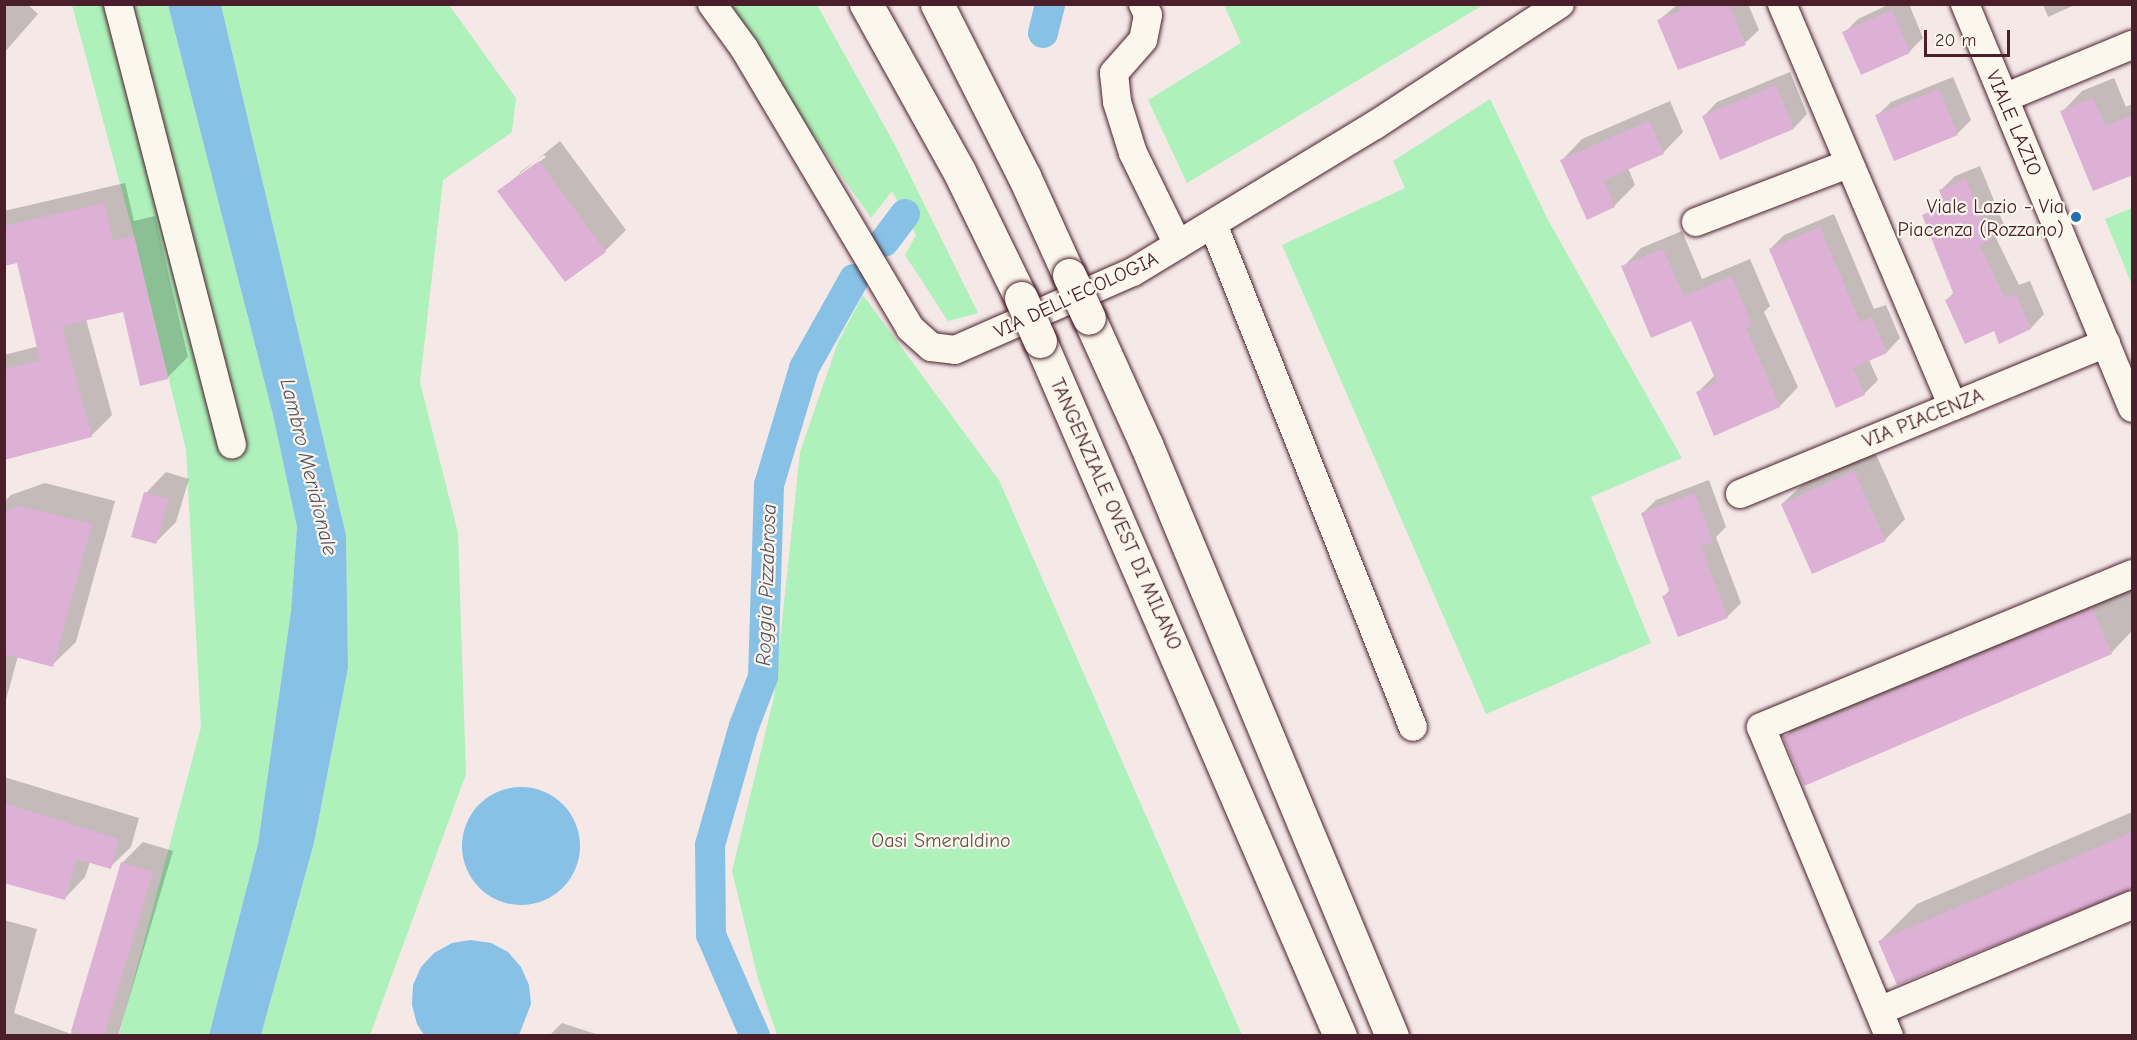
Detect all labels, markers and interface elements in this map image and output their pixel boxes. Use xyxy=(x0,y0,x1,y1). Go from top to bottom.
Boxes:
scale bar xyxy=(1927,18,2012,56)
text: 20 m xyxy=(1935,30,1976,51)
street label: VIALE LAZIO xyxy=(1981,67,2047,179)
place label: Viale Lazio - Via Piacenza (Rozzano) xyxy=(1898,194,2064,241)
marker: Viale Lazio - Via Piacenza (Rozzano) xyxy=(2069,210,2083,224)
street label: VIA DELL'ECOLOGIA xyxy=(990,246,1162,344)
street label: TANGENZIALE OVEST DI MILANO xyxy=(1045,374,1187,654)
water label: Lambro Meridionale xyxy=(275,376,343,558)
street label: VIA PIACENZA xyxy=(1859,383,1987,453)
water label: Roggia Pizzabrosa xyxy=(751,503,781,667)
park label: Oasi Smeraldino xyxy=(871,828,1011,852)

